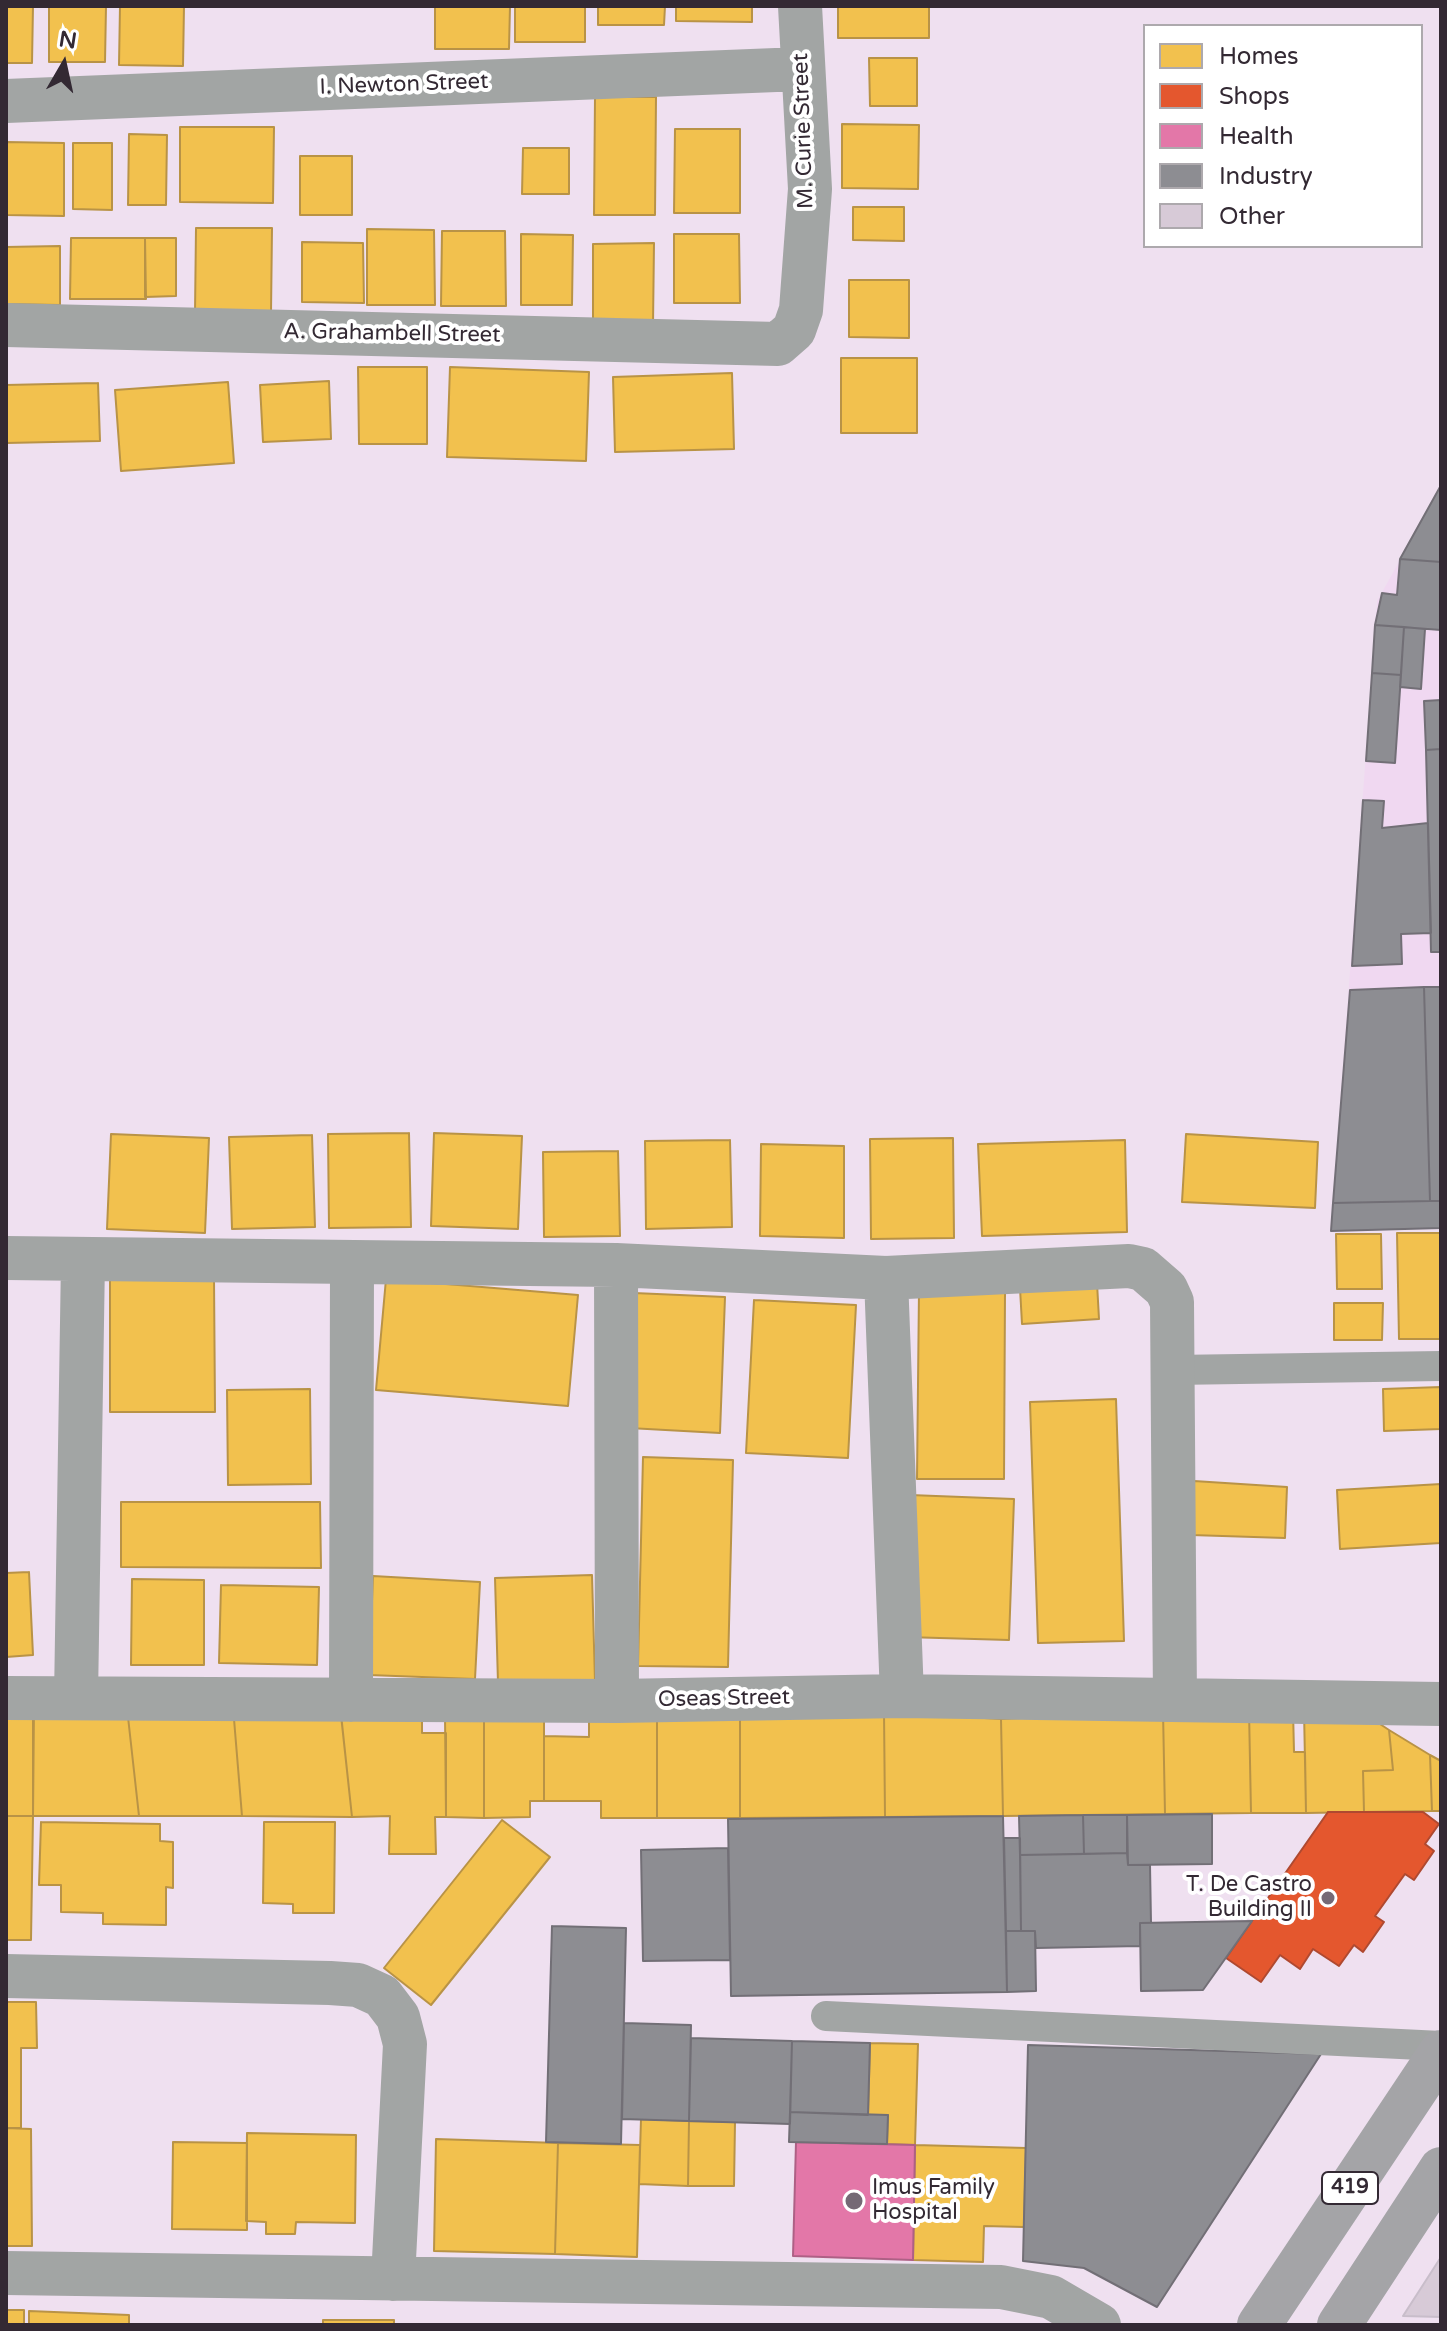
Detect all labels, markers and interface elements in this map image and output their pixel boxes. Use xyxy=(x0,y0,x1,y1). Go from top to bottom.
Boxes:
north arrow xyxy=(24,24,104,104)
legend xyxy=(1143,24,1423,248)
text: N xyxy=(57,26,79,55)
text: Homes xyxy=(1219,42,1299,71)
street label: M. Curie Street xyxy=(788,53,820,209)
street label: I. Newton Street xyxy=(319,69,489,101)
text: Shops xyxy=(1219,82,1289,111)
text: Health xyxy=(1219,122,1294,151)
text: Industry xyxy=(1219,162,1313,191)
text: Other xyxy=(1219,202,1285,231)
street label: A. Grahambell Street xyxy=(283,319,501,349)
street label: Oseas Street xyxy=(658,1685,790,1713)
place label: T. De Castro Building II xyxy=(1186,1872,1312,1924)
marker: T. De Castro Building II xyxy=(1319,1889,1337,1907)
road number: 419 xyxy=(1322,2172,1378,2204)
place label: Imus Family Hospital xyxy=(872,2175,995,2226)
marker: Imus Family Hospital xyxy=(843,2190,865,2212)

